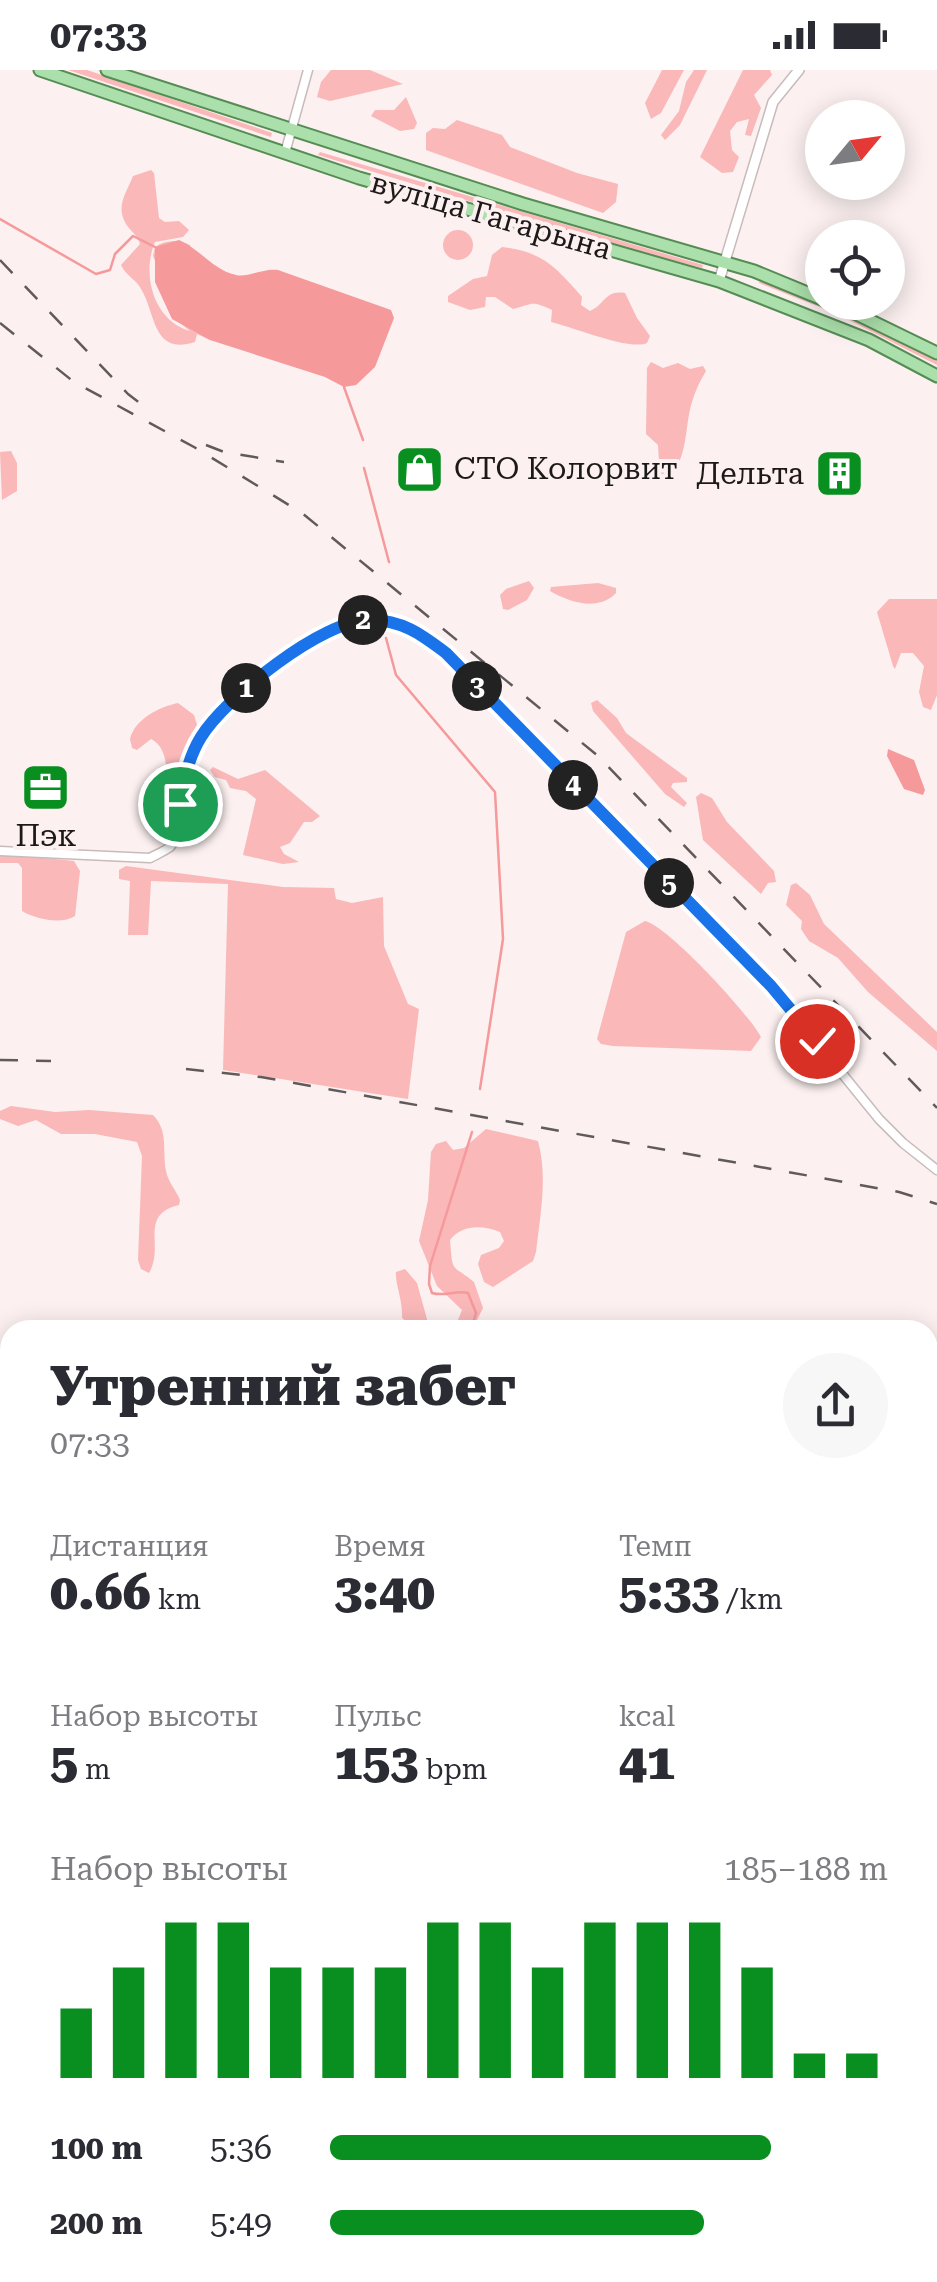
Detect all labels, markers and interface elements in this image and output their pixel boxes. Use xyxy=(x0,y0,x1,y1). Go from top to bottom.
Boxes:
text: 07:33 xyxy=(50,13,147,57)
north arrow xyxy=(805,100,905,200)
map controls xyxy=(805,100,905,320)
street label: вуліца Гагарына xyxy=(367,164,615,267)
button: locate xyxy=(805,220,905,320)
shop icon: СТО Колорвит xyxy=(393,443,445,495)
building icon: Дельта xyxy=(813,448,865,500)
place label: СТО Колорвит xyxy=(454,451,678,486)
place label: Дельта xyxy=(696,456,804,491)
pin: 2 xyxy=(338,595,388,645)
text: 2 xyxy=(355,603,371,636)
pin: 3 xyxy=(452,661,502,711)
pin: 1 xyxy=(221,663,271,713)
text: 3 xyxy=(469,669,485,702)
text: 1 xyxy=(238,671,254,704)
pin: 4 xyxy=(548,760,598,810)
office icon: Пэк xyxy=(20,761,72,813)
pin xyxy=(138,762,223,847)
text: 4 xyxy=(565,768,581,801)
icon: arrive xyxy=(153,777,208,832)
place label: Пэк xyxy=(15,818,77,853)
pin: 5 xyxy=(644,858,694,908)
text: 5 xyxy=(661,866,677,899)
pin xyxy=(775,999,860,1084)
icon: check xyxy=(790,1014,845,1069)
button: share xyxy=(783,1353,888,1458)
text: Утренний забег xyxy=(50,1354,516,1418)
text: 07:33 xyxy=(50,1424,130,1462)
text: Дистанция xyxy=(50,1530,208,1563)
text: Время xyxy=(334,1530,425,1563)
text: Темп xyxy=(619,1530,692,1563)
text: 0.66 xyxy=(50,1563,151,1621)
text: 3:40 xyxy=(334,1563,435,1621)
text: 5:33 xyxy=(619,1563,719,1621)
text: km xyxy=(151,1583,201,1616)
text: /km xyxy=(719,1583,783,1616)
text: Набор высоты xyxy=(50,1700,258,1733)
text: Пульс xyxy=(334,1700,422,1733)
text: kcal xyxy=(619,1700,675,1733)
text: 5 xyxy=(50,1733,78,1791)
text: 153 xyxy=(334,1733,418,1791)
text: 41 xyxy=(619,1733,675,1791)
text: m xyxy=(78,1753,111,1786)
text: bpm xyxy=(418,1753,487,1786)
text: Набор высоты xyxy=(50,1850,288,1888)
text: 185–188 m xyxy=(724,1850,888,1888)
text: 100 m xyxy=(50,2129,143,2167)
text: 5:36 xyxy=(210,2129,272,2167)
text: 200 m xyxy=(50,2204,143,2242)
text: 5:49 xyxy=(210,2204,272,2242)

